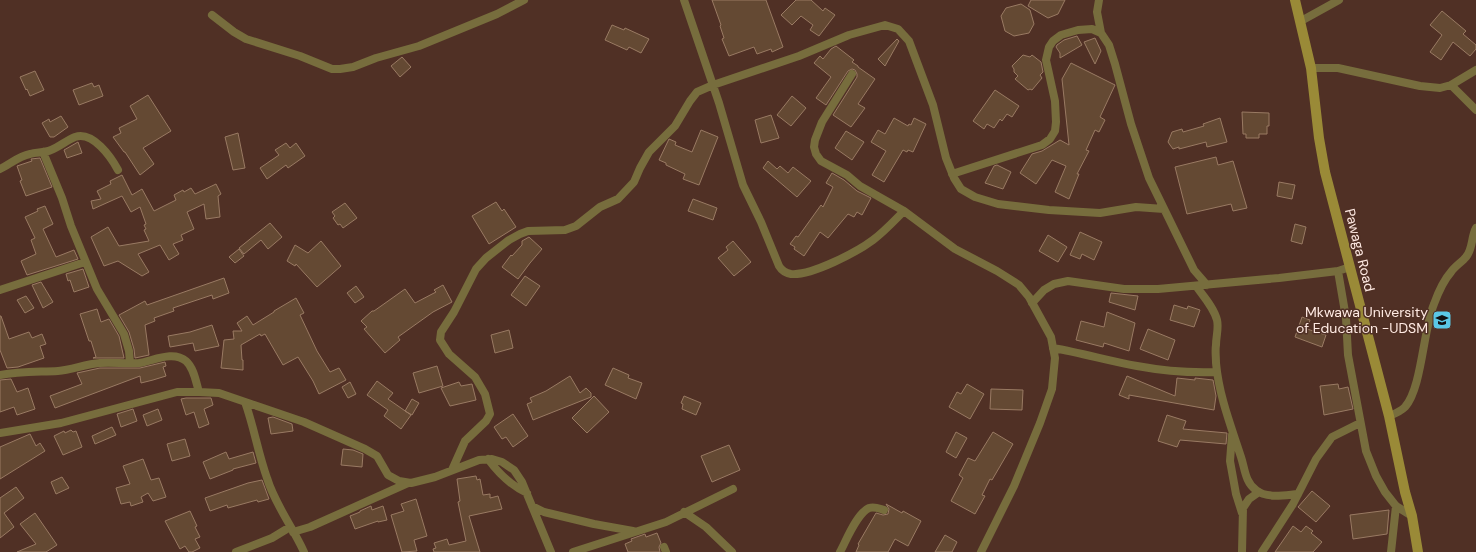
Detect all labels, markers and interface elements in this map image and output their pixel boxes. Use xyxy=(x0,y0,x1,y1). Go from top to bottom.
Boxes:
street label: Pawaga Road xyxy=(1341,207,1379,293)
place label: Mkwawa University of Education -UDSM xyxy=(1296,303,1428,337)
school or university icon: Mkwawa University of Education -UDSM xyxy=(1431,309,1453,331)

